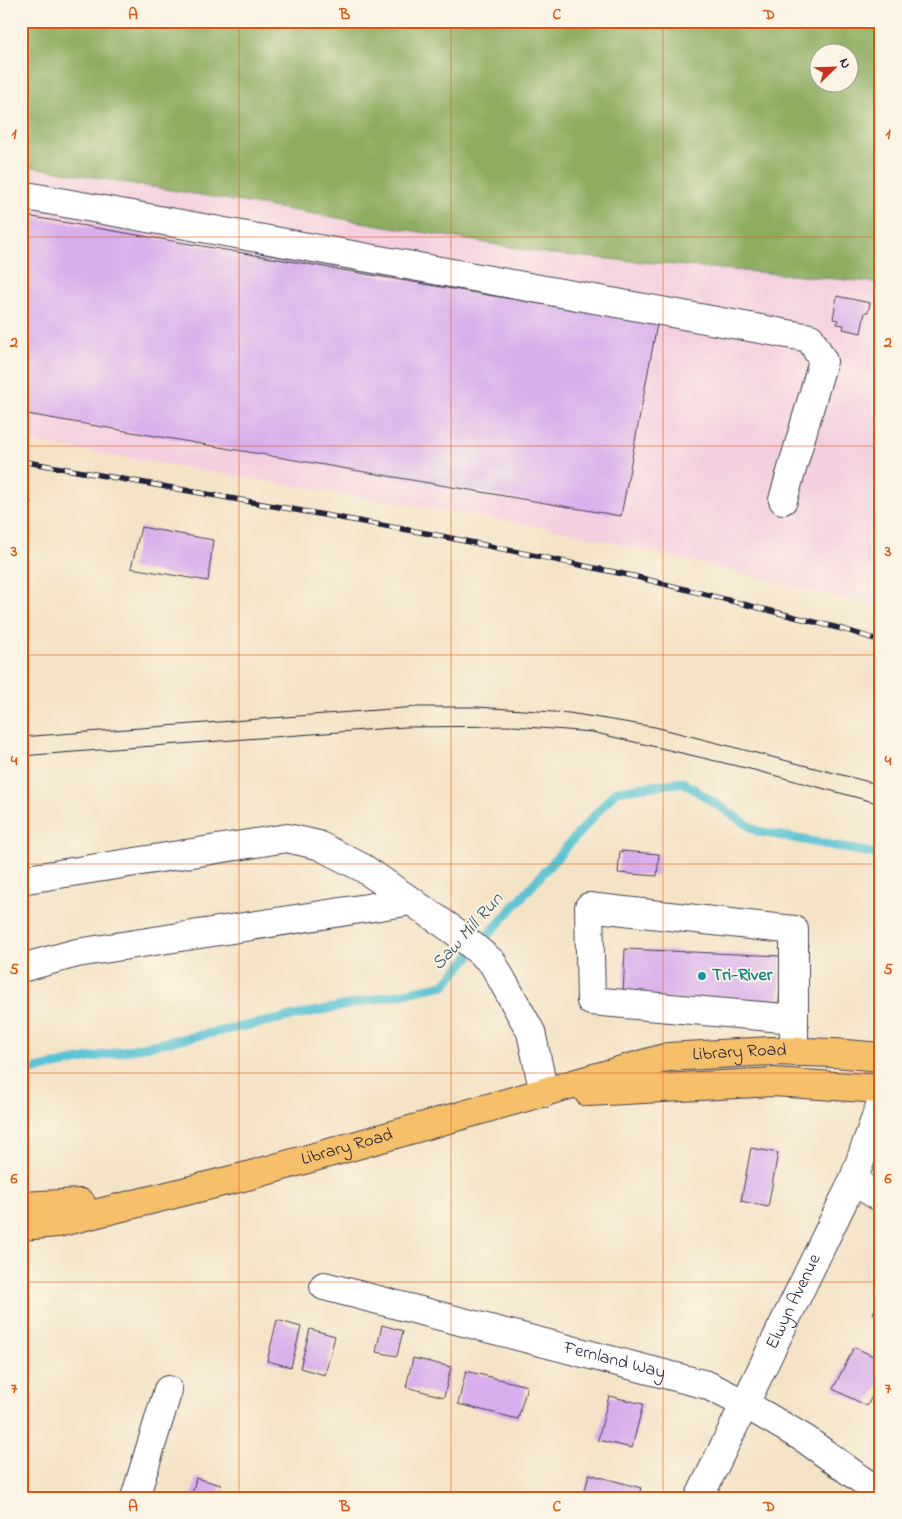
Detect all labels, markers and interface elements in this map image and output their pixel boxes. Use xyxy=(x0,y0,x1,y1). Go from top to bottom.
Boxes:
text: A xyxy=(128,3,138,27)
text: B xyxy=(339,3,351,27)
text: C xyxy=(553,3,562,27)
text: D xyxy=(762,3,775,27)
north arrow xyxy=(810,42,860,92)
text: N xyxy=(833,55,856,72)
text: 1 xyxy=(11,122,17,146)
text: 1 xyxy=(885,122,891,146)
text: 2 xyxy=(9,331,18,355)
text: 2 xyxy=(883,331,892,355)
text: 3 xyxy=(10,540,18,564)
text: 3 xyxy=(884,540,892,564)
text: 4 xyxy=(10,749,18,773)
text: 4 xyxy=(884,749,892,773)
water label: Saw Mill Run xyxy=(426,887,511,977)
text: 5 xyxy=(9,958,19,982)
text: 5 xyxy=(883,958,893,982)
place label: Tri-River xyxy=(712,963,773,989)
marker: Tri-River xyxy=(696,970,708,982)
street label: Library Road xyxy=(692,1038,787,1069)
street label: Library Road xyxy=(298,1122,396,1173)
text: 6 xyxy=(9,1167,18,1191)
text: 6 xyxy=(883,1167,892,1191)
street label: Elwyn Avenue xyxy=(760,1249,829,1354)
street label: Fernland Way xyxy=(560,1335,668,1387)
text: 7 xyxy=(11,1377,18,1401)
text: 7 xyxy=(885,1377,892,1401)
text: A xyxy=(128,1495,138,1519)
text: B xyxy=(339,1495,351,1519)
text: C xyxy=(553,1495,562,1519)
text: D xyxy=(762,1495,775,1519)

